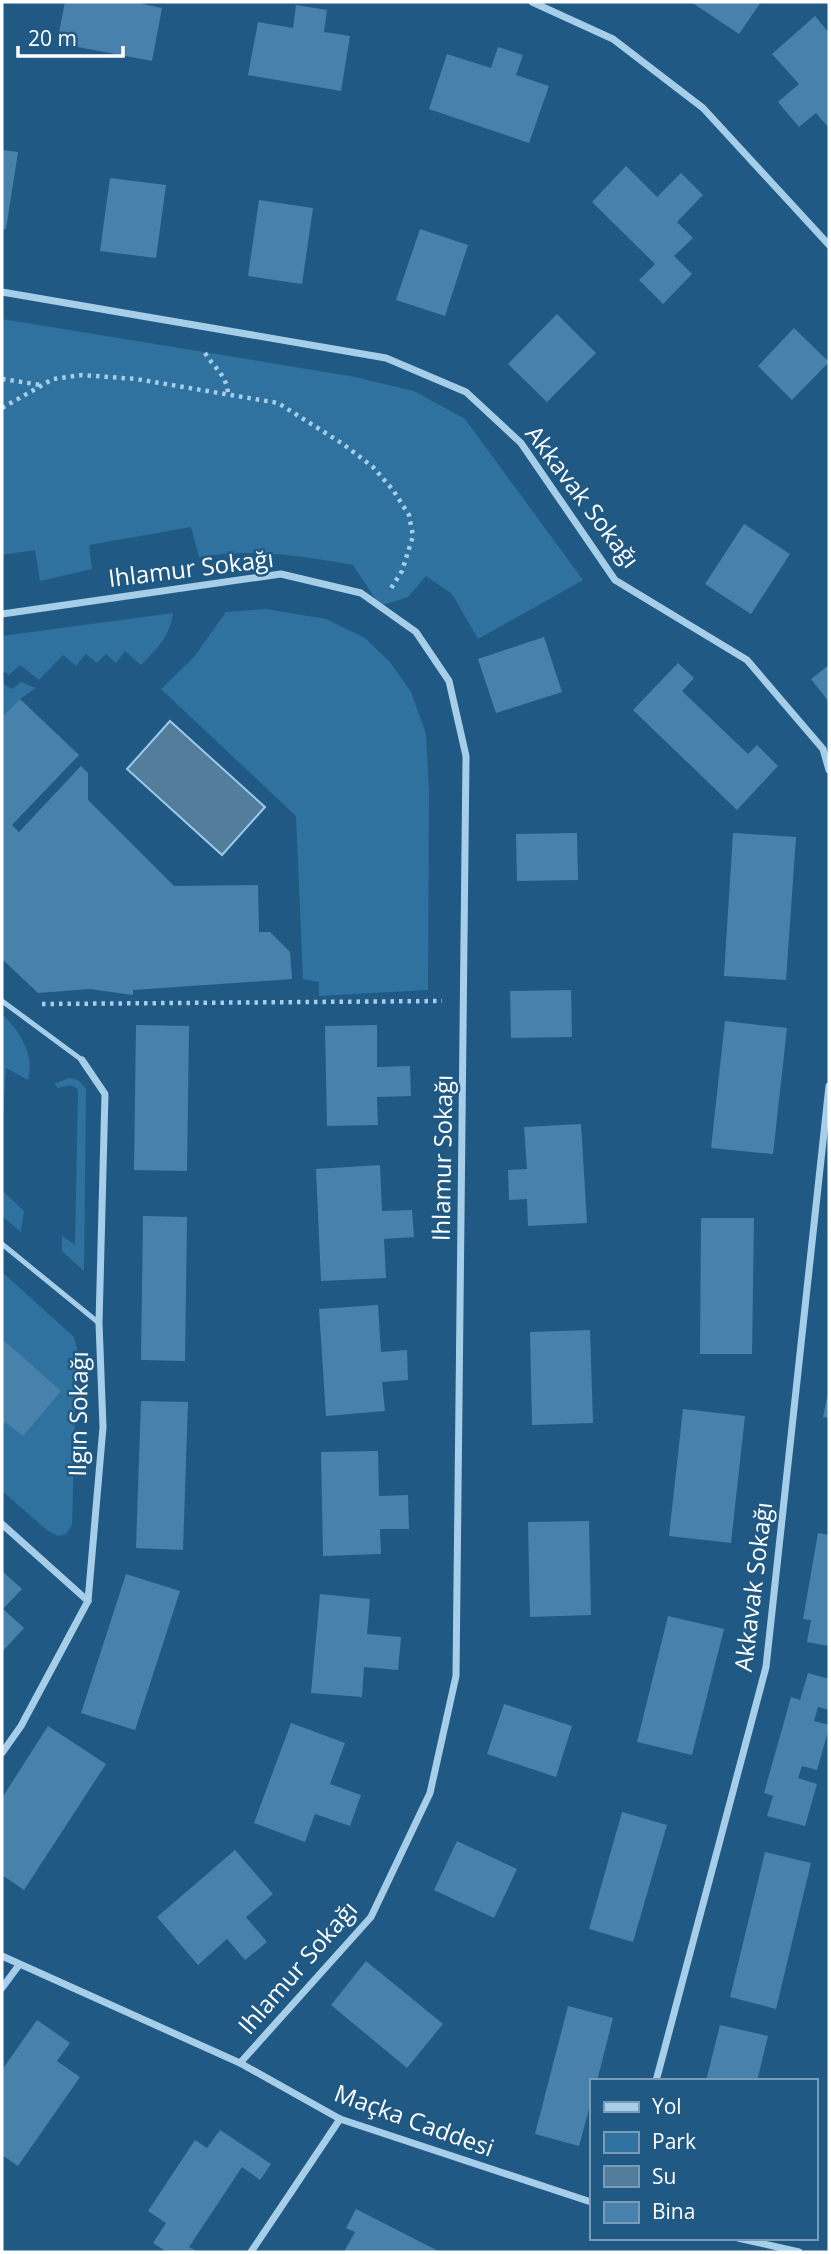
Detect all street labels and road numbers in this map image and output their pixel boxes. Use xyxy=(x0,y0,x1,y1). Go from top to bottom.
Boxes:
street label: Akkavak Sokağı xyxy=(519,418,648,574)
street label: Ihlamur Sokağı xyxy=(106,541,275,594)
street label: Ihlamur Sokağı xyxy=(424,1074,459,1241)
street label: Ilgın Sokağı xyxy=(60,1351,95,1477)
street label: Akkavak Sokağı xyxy=(726,1500,779,1673)
street label: Ihlamur Sokağı xyxy=(230,1893,364,2041)
street label: Maçka Caddesi xyxy=(330,2075,499,2164)

